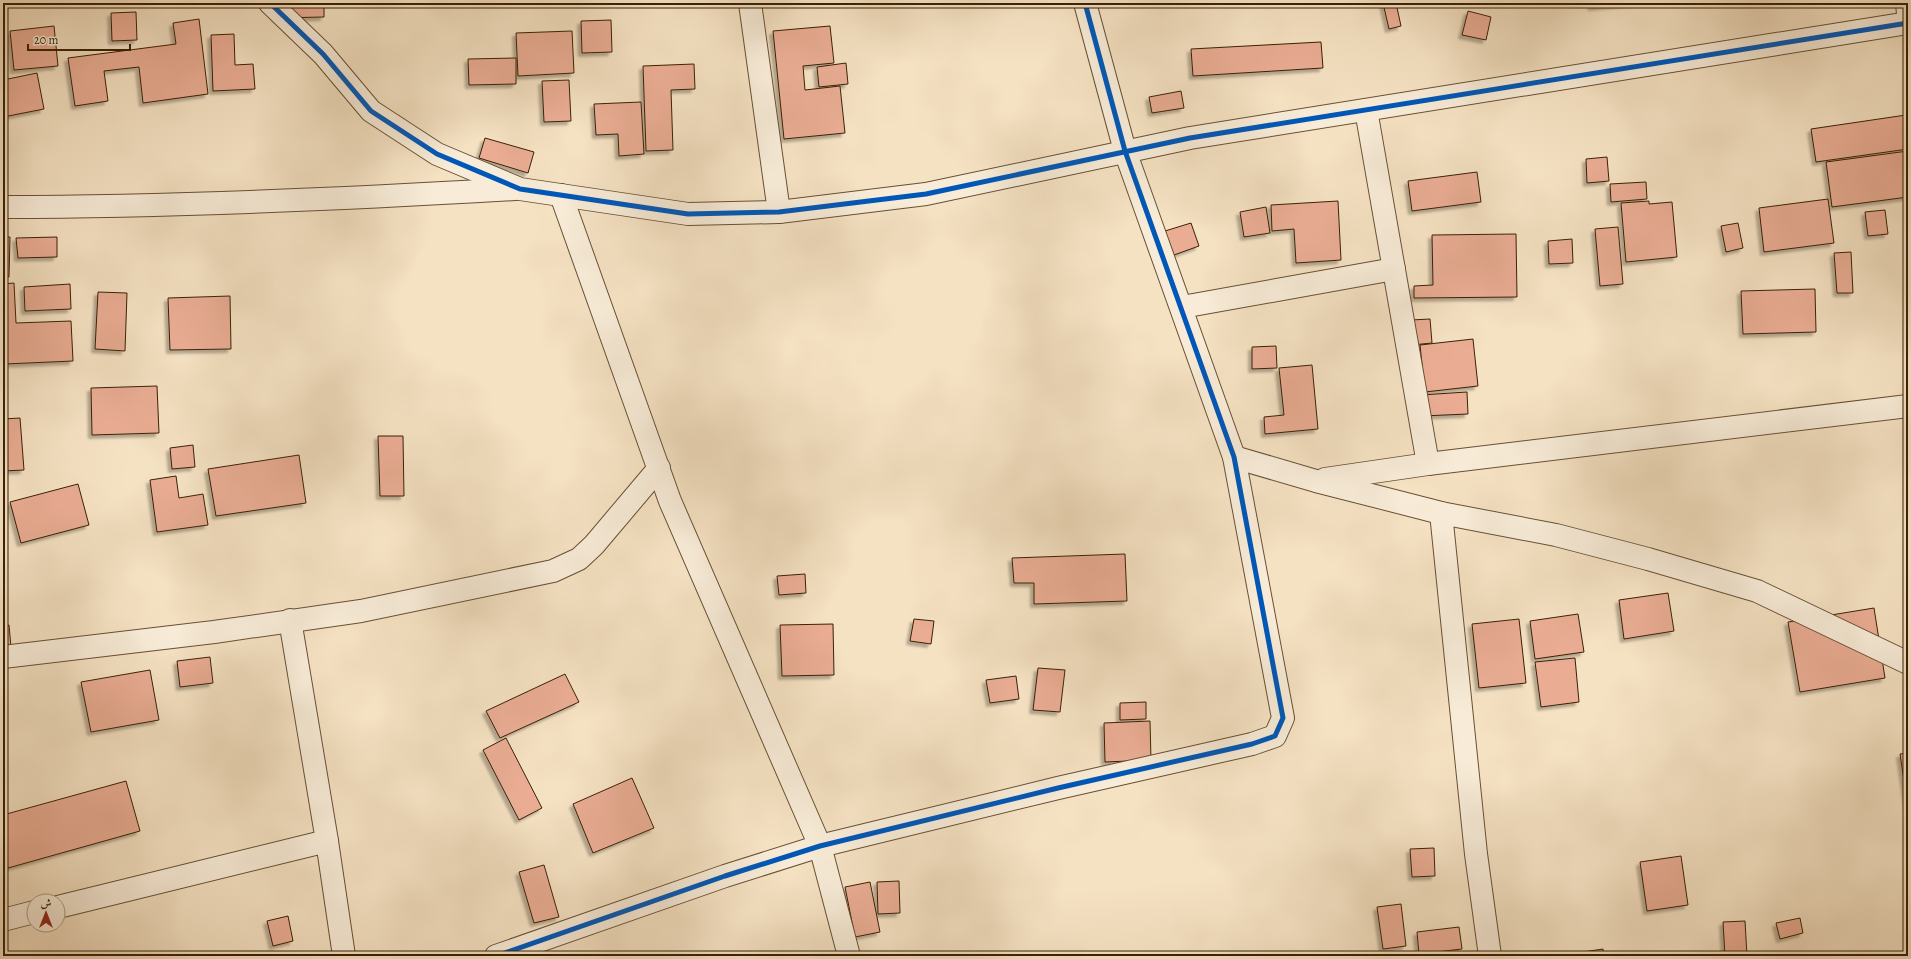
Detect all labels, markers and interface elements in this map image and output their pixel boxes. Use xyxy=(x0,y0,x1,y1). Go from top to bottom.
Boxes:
scale bar xyxy=(28,26,130,52)
text: 20 m xyxy=(34,32,58,48)
north arrow xyxy=(26,893,66,933)
text: ش xyxy=(41,896,52,911)

